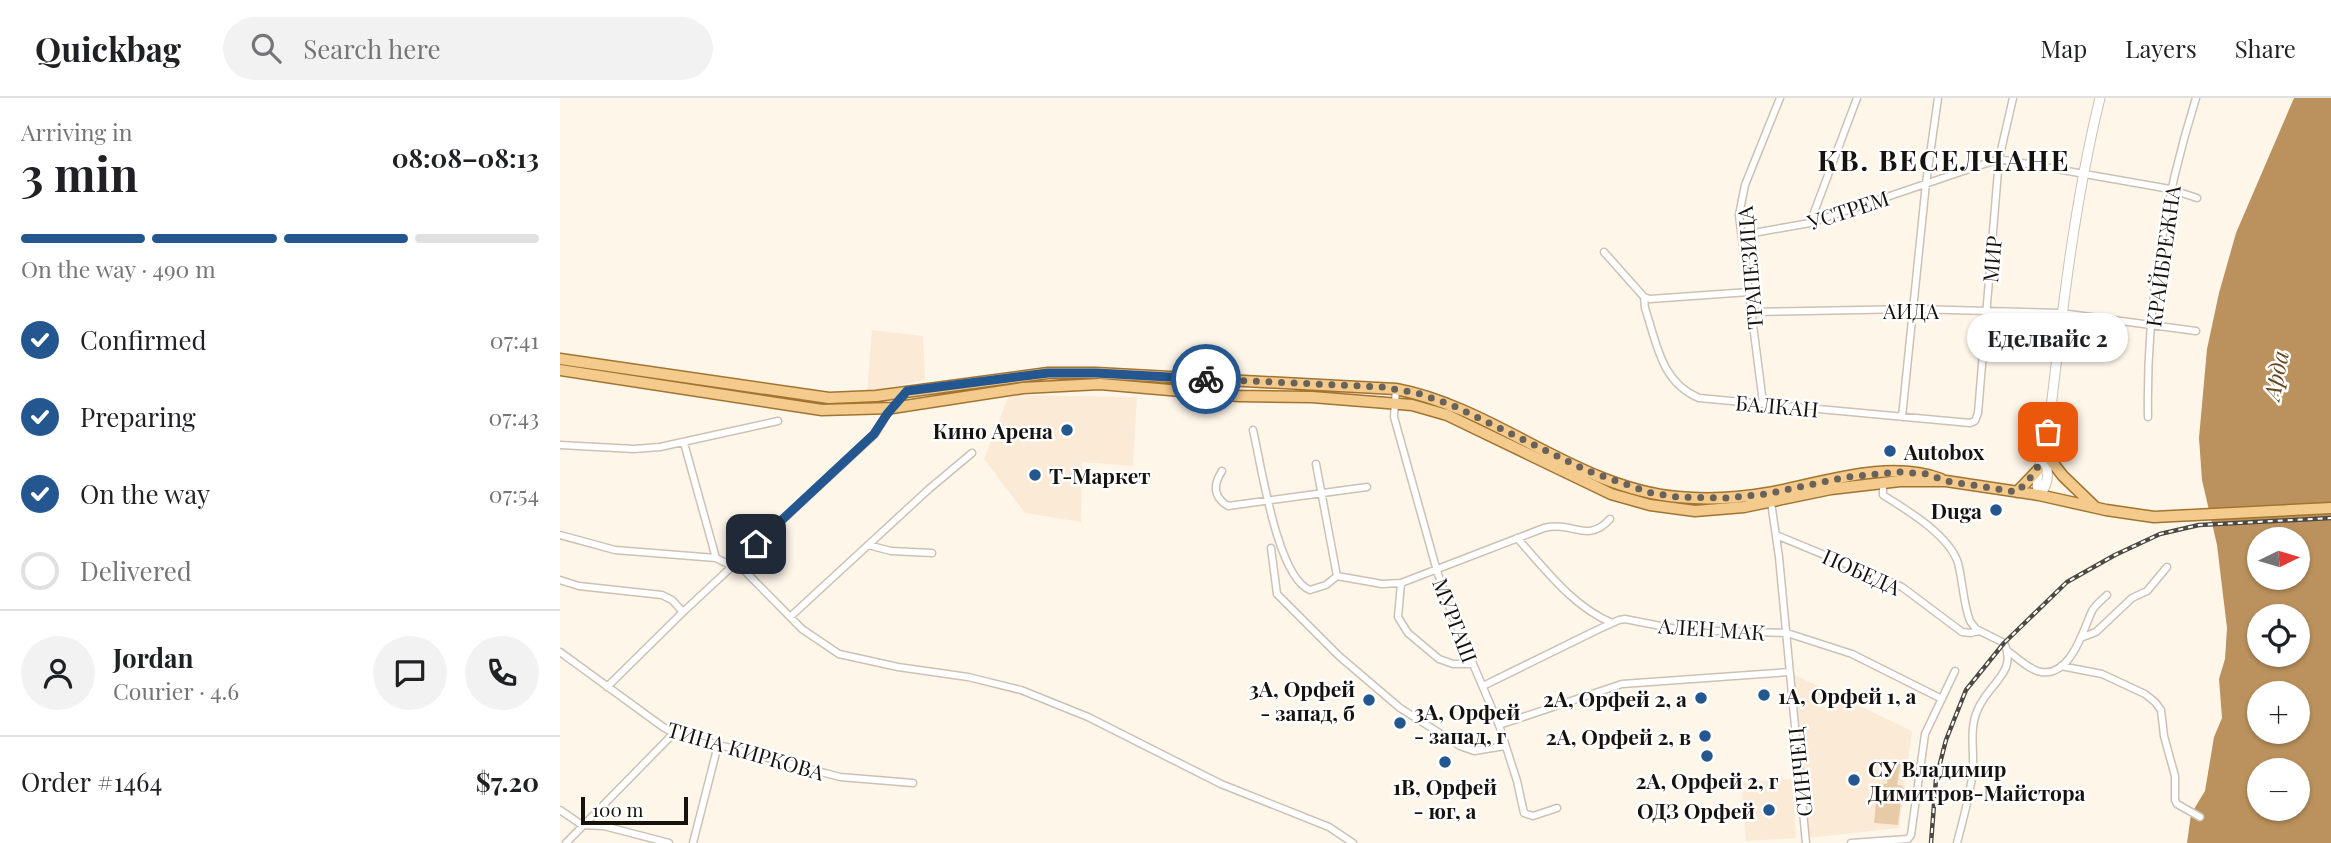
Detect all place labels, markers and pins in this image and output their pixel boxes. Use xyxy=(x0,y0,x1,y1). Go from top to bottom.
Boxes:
callout: Еделвайс 2 xyxy=(1968,313,2128,362)
pin xyxy=(2018,402,2078,462)
place label: Кино Арена xyxy=(933,416,1053,444)
marker: Кино Арена xyxy=(1059,422,1075,438)
place label: Autobox xyxy=(1903,437,1985,465)
marker: Autobox xyxy=(1882,443,1898,459)
place label: Т-Маркет xyxy=(1049,461,1150,489)
marker: Т-Маркет xyxy=(1027,467,1043,483)
place label: Duga xyxy=(1931,496,1982,524)
marker: Duga xyxy=(1988,502,2004,518)
pin xyxy=(726,514,786,574)
place label: 3А, Орфей - запад, б xyxy=(1249,674,1355,726)
place label: 1А, Орфей 1, а xyxy=(1778,681,1916,709)
place label: 2А, Орфей 2, а xyxy=(1543,684,1687,712)
marker: 1А, Орфей 1, а xyxy=(1756,687,1772,703)
marker: 2А, Орфей 2, а xyxy=(1693,690,1709,706)
marker: 3А, Орфей - запад, б xyxy=(1361,692,1377,708)
place label: 3А, Орфей - запад, г xyxy=(1414,697,1520,749)
marker: 3А, Орфей - запад, г xyxy=(1392,715,1408,731)
place label: 2А, Орфей 2, в xyxy=(1546,722,1691,750)
marker: 2А, Орфей 2, в xyxy=(1697,728,1713,744)
marker: 2А, Орфей 2, г xyxy=(1699,748,1715,764)
marker: 1В, Орфей - юг, а xyxy=(1437,754,1453,770)
place label: СУ Владимир Димитров-Майстора xyxy=(1868,754,2086,806)
place label: 2А, Орфей 2, г xyxy=(1635,766,1779,794)
place label: 1В, Орфей - юг, а xyxy=(1393,772,1497,824)
marker: СУ Владимир Димитров-Майстора xyxy=(1846,772,1862,788)
place label: ОДЗ Орфей xyxy=(1637,796,1755,824)
marker: ОДЗ Орфей xyxy=(1761,802,1777,818)

